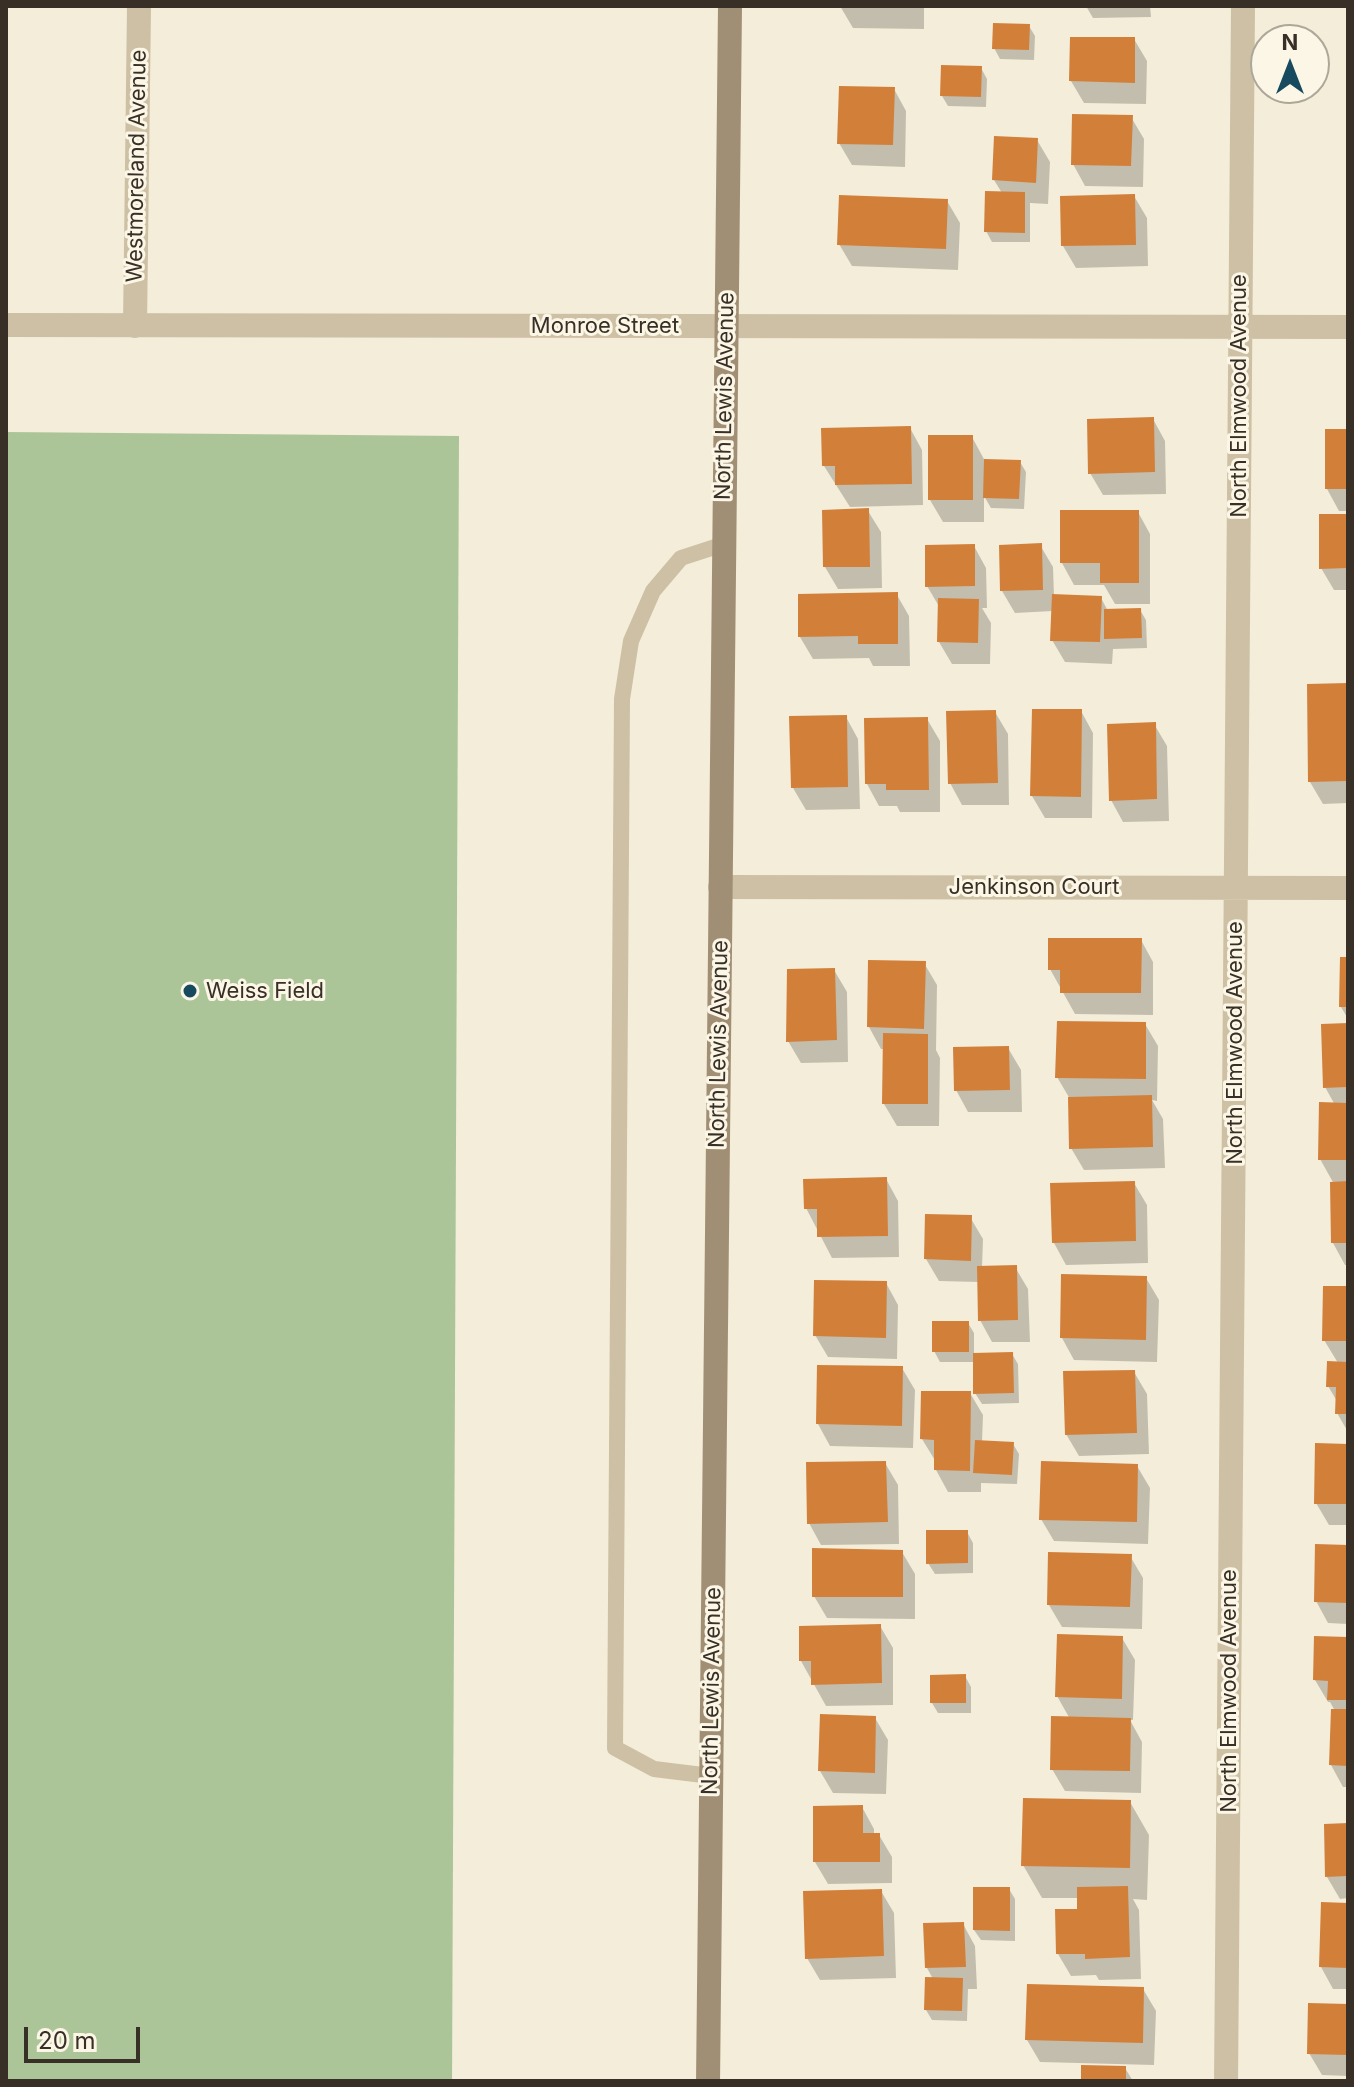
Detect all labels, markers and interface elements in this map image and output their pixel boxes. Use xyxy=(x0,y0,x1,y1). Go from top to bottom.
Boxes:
north arrow xyxy=(1250,24,1330,104)
text: N xyxy=(1282,29,1298,55)
street label: Westmoreland Avenue xyxy=(122,49,152,283)
street label: North Elmwood Avenue xyxy=(1226,274,1252,518)
street label: North Lewis Avenue xyxy=(710,292,740,500)
street label: Monroe Street xyxy=(531,313,679,339)
street label: Jenkinson Court xyxy=(949,874,1119,900)
street label: North Elmwood Avenue xyxy=(1222,921,1248,1165)
street label: North Lewis Avenue xyxy=(704,940,734,1148)
place label: Weiss Field xyxy=(206,978,324,1004)
marker: Weiss Field xyxy=(181,982,199,1000)
street label: North Elmwood Avenue xyxy=(1216,1569,1242,1813)
street label: North Lewis Avenue xyxy=(697,1587,727,1795)
scale bar xyxy=(28,2011,144,2061)
text: 20 m xyxy=(38,2026,96,2055)

